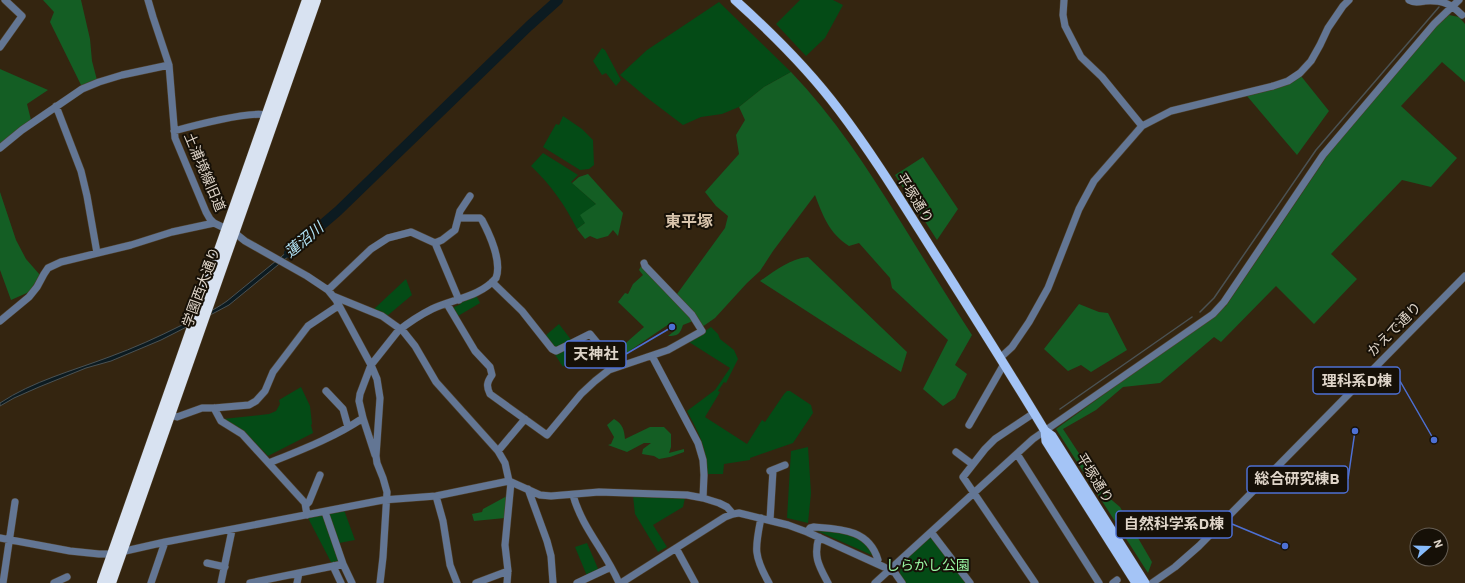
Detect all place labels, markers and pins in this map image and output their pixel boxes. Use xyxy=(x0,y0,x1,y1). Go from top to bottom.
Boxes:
callout: 天神社 xyxy=(565,341,626,368)
callout: 理科系D棟 xyxy=(1313,367,1400,394)
callout: 総合研究棟B xyxy=(1247,466,1348,493)
callout: 自然科学系D棟 xyxy=(1116,511,1232,538)

